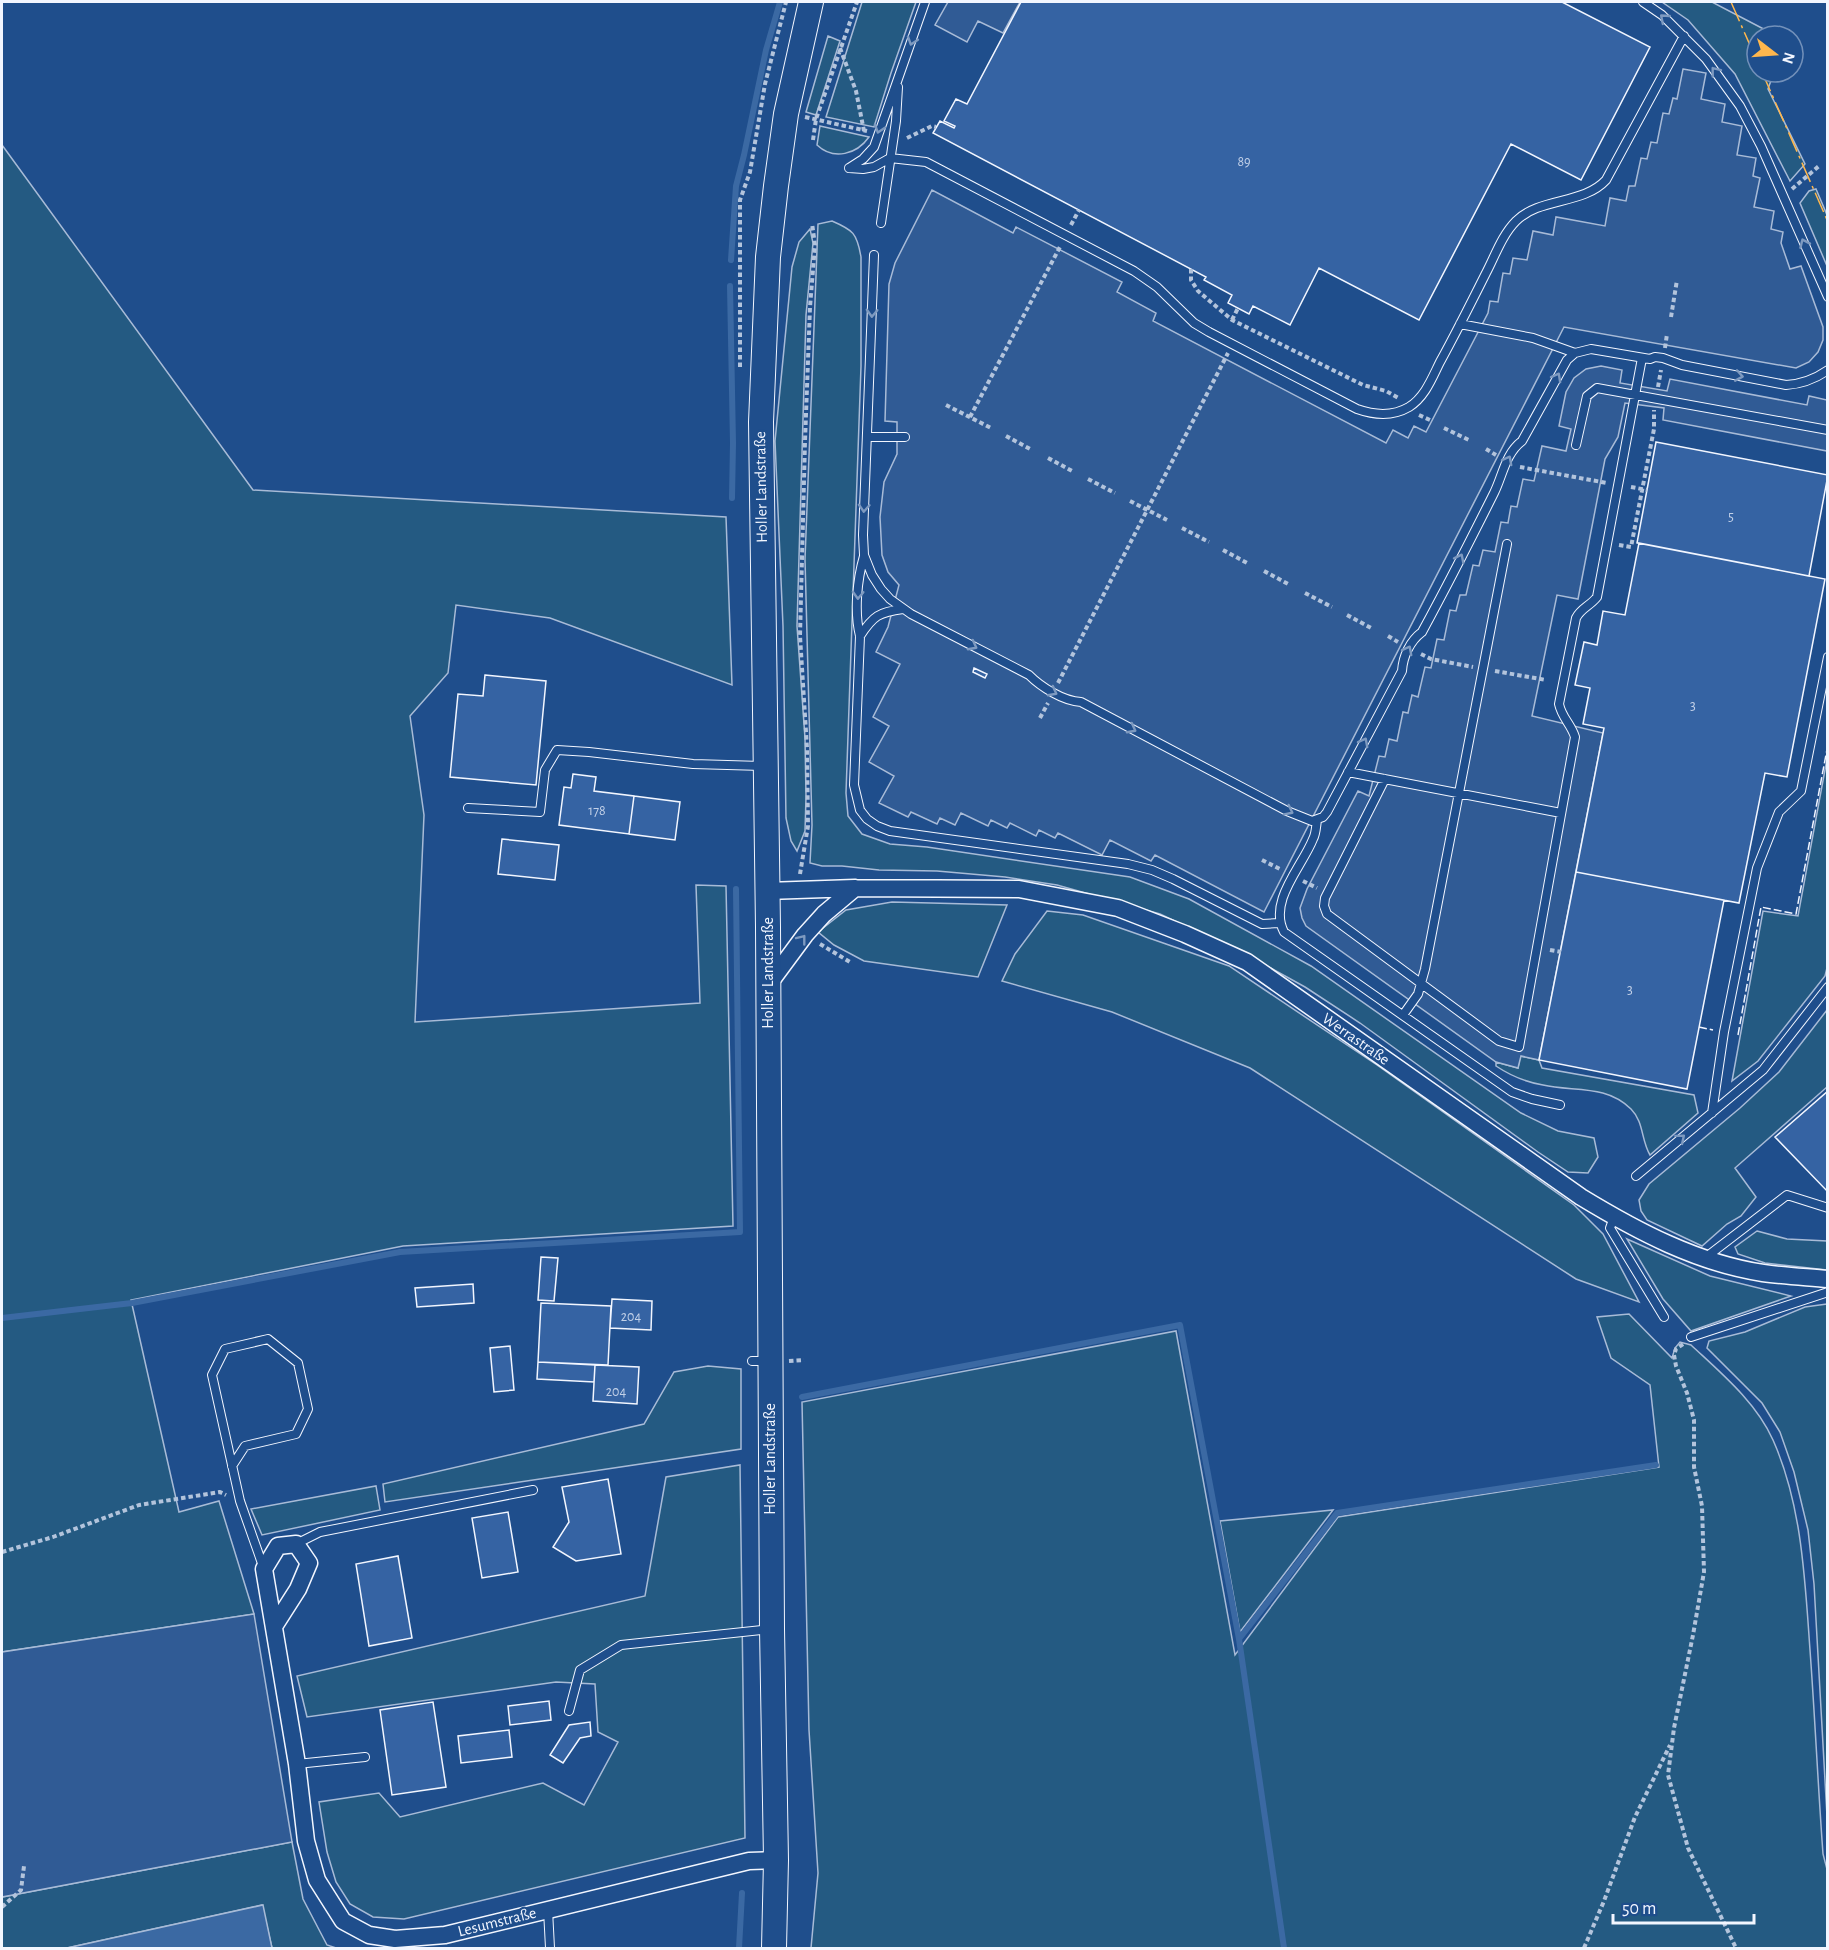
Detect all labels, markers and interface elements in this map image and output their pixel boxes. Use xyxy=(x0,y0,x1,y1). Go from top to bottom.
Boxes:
one-way arrow xyxy=(1660,14,1671,25)
north arrow xyxy=(1745,24,1805,84)
one-way arrow xyxy=(906,35,919,46)
text: N xyxy=(1779,50,1798,66)
one-way arrow xyxy=(1712,66,1723,77)
one-way arrow xyxy=(874,123,886,134)
house number: 89 xyxy=(1237,155,1251,169)
one-way arrow xyxy=(1799,239,1811,250)
one-way arrow xyxy=(866,309,879,318)
one-way arrow xyxy=(1734,369,1744,382)
one-way arrow xyxy=(1550,373,1561,383)
street label: Holler Landstraße xyxy=(752,431,770,543)
one-way arrow xyxy=(1501,456,1512,466)
one-way arrow xyxy=(858,503,871,512)
house number: 5 xyxy=(1728,510,1734,524)
one-way arrow xyxy=(1453,553,1465,564)
one-way arrow xyxy=(852,591,864,600)
one-way arrow xyxy=(967,639,978,650)
one-way arrow xyxy=(1401,645,1413,656)
one-way arrow xyxy=(1047,684,1058,696)
house number: 3 xyxy=(1690,699,1696,713)
one-way arrow xyxy=(1126,722,1137,734)
one-way arrow xyxy=(1357,738,1368,749)
house number: 178 xyxy=(588,804,606,818)
one-way arrow xyxy=(1283,804,1294,816)
street label: Holler Landstraße xyxy=(760,917,776,1029)
one-way arrow xyxy=(795,934,806,945)
house number: 3 xyxy=(1627,983,1633,997)
street label: Werrastraße xyxy=(1319,1010,1393,1068)
one-way arrow xyxy=(1674,1135,1685,1146)
house number: 204 xyxy=(621,1310,642,1324)
house number: 204 xyxy=(606,1385,627,1399)
street label: Holler Landstraße xyxy=(762,1403,778,1515)
scale bar xyxy=(1613,1887,1754,1925)
text: 50 m xyxy=(1622,1900,1656,1918)
street label: Lesumstraße xyxy=(456,1905,538,1939)

